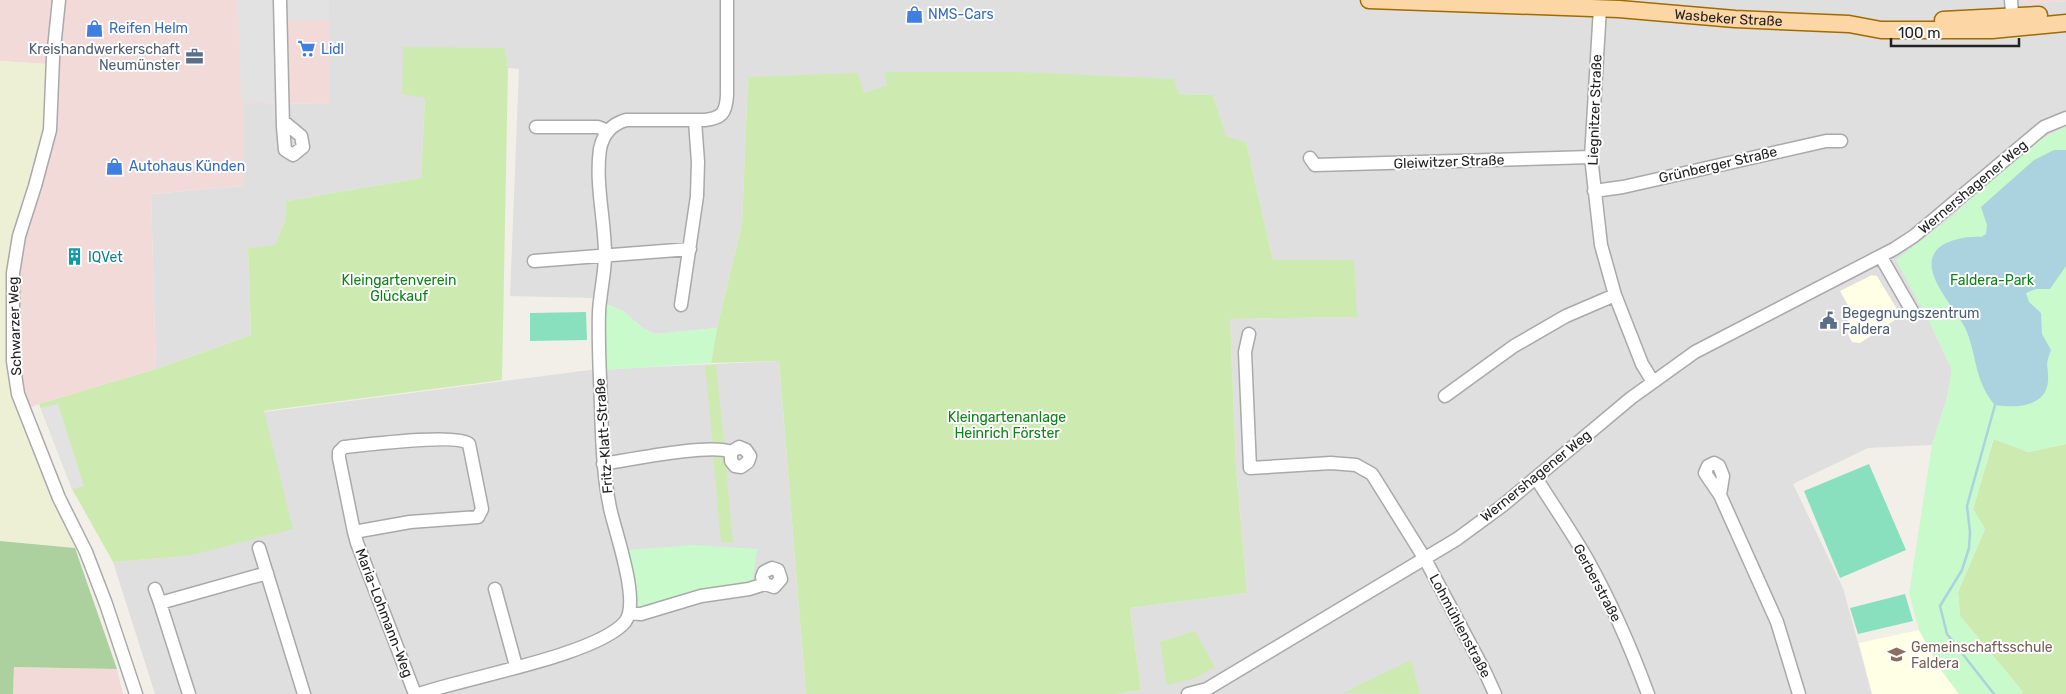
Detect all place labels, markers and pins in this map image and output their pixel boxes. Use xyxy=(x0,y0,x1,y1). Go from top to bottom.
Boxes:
shop icon: NMS-Cars xyxy=(904,4,924,24)
place label: NMS-Cars xyxy=(928,6,994,23)
shop icon: Reifen Helm xyxy=(85,18,105,38)
place label: Reifen Helm xyxy=(109,20,188,37)
supermarket icon: Lidl xyxy=(297,39,317,59)
place label: Kreishandwerkerschaft Neumünster xyxy=(29,41,181,74)
place label: Lidl xyxy=(321,41,344,58)
office icon: Kreishandwerkerschaft Neumünster xyxy=(184,47,204,67)
shop icon: Autohaus Künden xyxy=(105,156,125,176)
place label: Autohaus Künden xyxy=(129,158,245,175)
building icon: IQVet xyxy=(64,247,84,267)
place label: IQVet xyxy=(88,249,123,266)
place label: Begegnungszentrum Faldera xyxy=(1842,305,1980,338)
public building icon: Begegnungszentrum Faldera xyxy=(1818,311,1838,331)
place label: Gemeinschaftsschule Faldera xyxy=(1911,639,2053,672)
school or university icon: Gemeinschaftsschule Faldera xyxy=(1887,645,1907,665)

